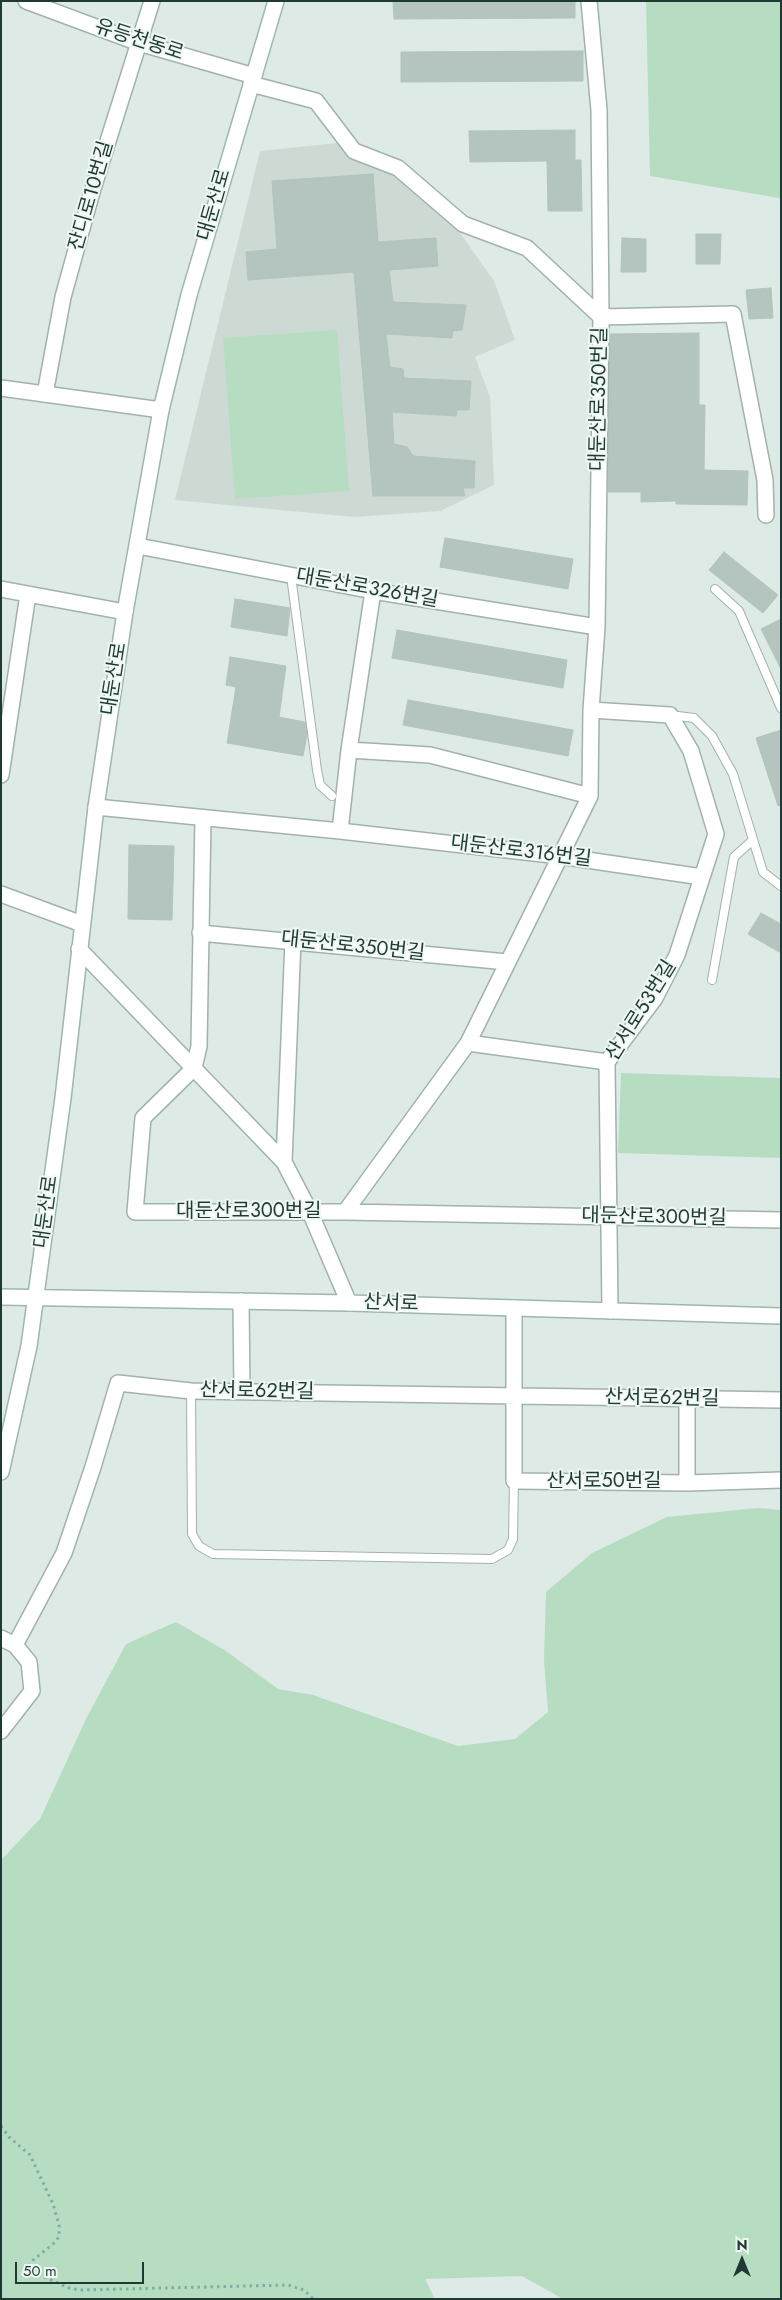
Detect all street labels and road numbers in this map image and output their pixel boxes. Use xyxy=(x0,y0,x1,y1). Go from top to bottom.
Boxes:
street label: 유등천동로 xyxy=(92,15,186,67)
street label: 잔디로10번길 xyxy=(65,138,119,254)
street label: 대둔산로 xyxy=(193,166,237,244)
street label: 대둔산로350번길 xyxy=(587,327,613,471)
street label: 대둔산로326번길 xyxy=(294,565,440,613)
street label: 대둔산로 xyxy=(97,641,133,717)
street label: 대둔산로316번길 xyxy=(449,831,593,873)
street label: 대둔산로350번길 xyxy=(280,928,426,966)
street label: 산서로53번길 xyxy=(602,956,682,1066)
street label: 대둔산로 xyxy=(30,1174,64,1250)
street label: 대둔산로300번길 xyxy=(176,1200,322,1224)
street label: 대둔산로300번길 xyxy=(581,1205,727,1231)
street label: 산서로 xyxy=(363,1291,419,1317)
street label: 산서로62번길 xyxy=(199,1379,315,1405)
street label: 산서로62번길 xyxy=(604,1386,720,1412)
street label: 산서로50번길 xyxy=(546,1470,662,1494)

